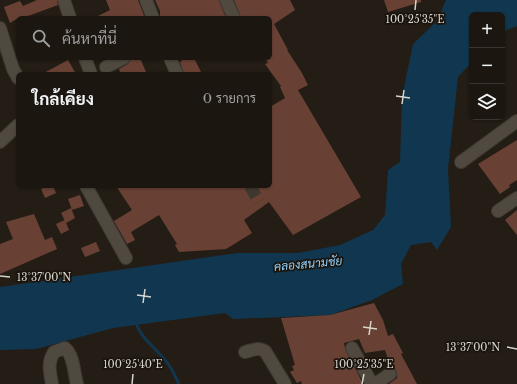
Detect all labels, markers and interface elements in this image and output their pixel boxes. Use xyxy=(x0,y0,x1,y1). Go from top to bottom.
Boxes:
map controls xyxy=(469,12,505,120)
button: + xyxy=(469,12,505,48)
text: 100°25'35"E xyxy=(386,13,444,26)
search box xyxy=(16,16,272,60)
icon: search xyxy=(30,27,52,49)
text: ค้นหาที่นี่ xyxy=(62,29,117,48)
button: − xyxy=(469,48,505,84)
button: layers xyxy=(469,84,505,120)
text: ใกล้เคียง xyxy=(32,89,94,110)
text: 0 รายการ xyxy=(203,90,256,107)
water label: คลองสนามชัย xyxy=(273,253,343,274)
text: 13°37'00"N xyxy=(17,271,71,284)
text: 13°37'00"N xyxy=(446,341,500,354)
text: 100°25'40"E xyxy=(103,358,163,371)
text: 100°25'35"E xyxy=(335,358,393,371)

